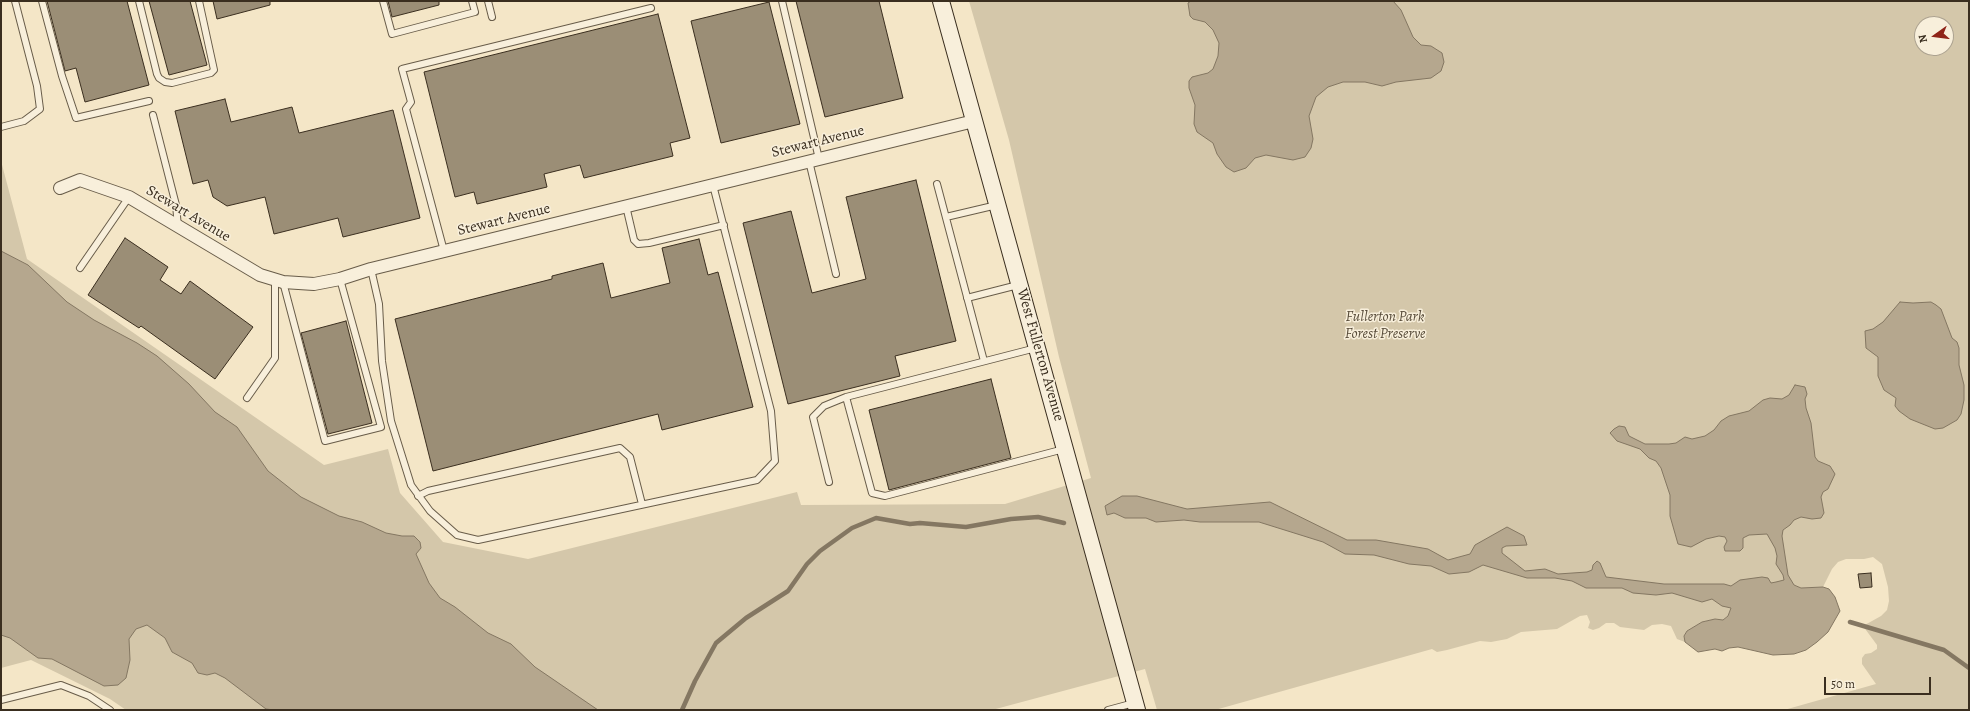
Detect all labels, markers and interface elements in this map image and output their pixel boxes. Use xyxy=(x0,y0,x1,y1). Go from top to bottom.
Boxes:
north arrow xyxy=(1914,16,1954,56)
text: N xyxy=(1915,33,1931,44)
street label: Stewart Avenue xyxy=(770,122,866,162)
street label: Stewart Avenue xyxy=(143,182,233,246)
street label: Stewart Avenue xyxy=(456,200,552,240)
street label: West Fullerton Avenue xyxy=(1012,286,1068,424)
park label: Fullerton Park Forest Preserve xyxy=(1345,308,1425,343)
scale bar xyxy=(1826,669,1933,695)
text: 50 m xyxy=(1831,676,1855,692)

